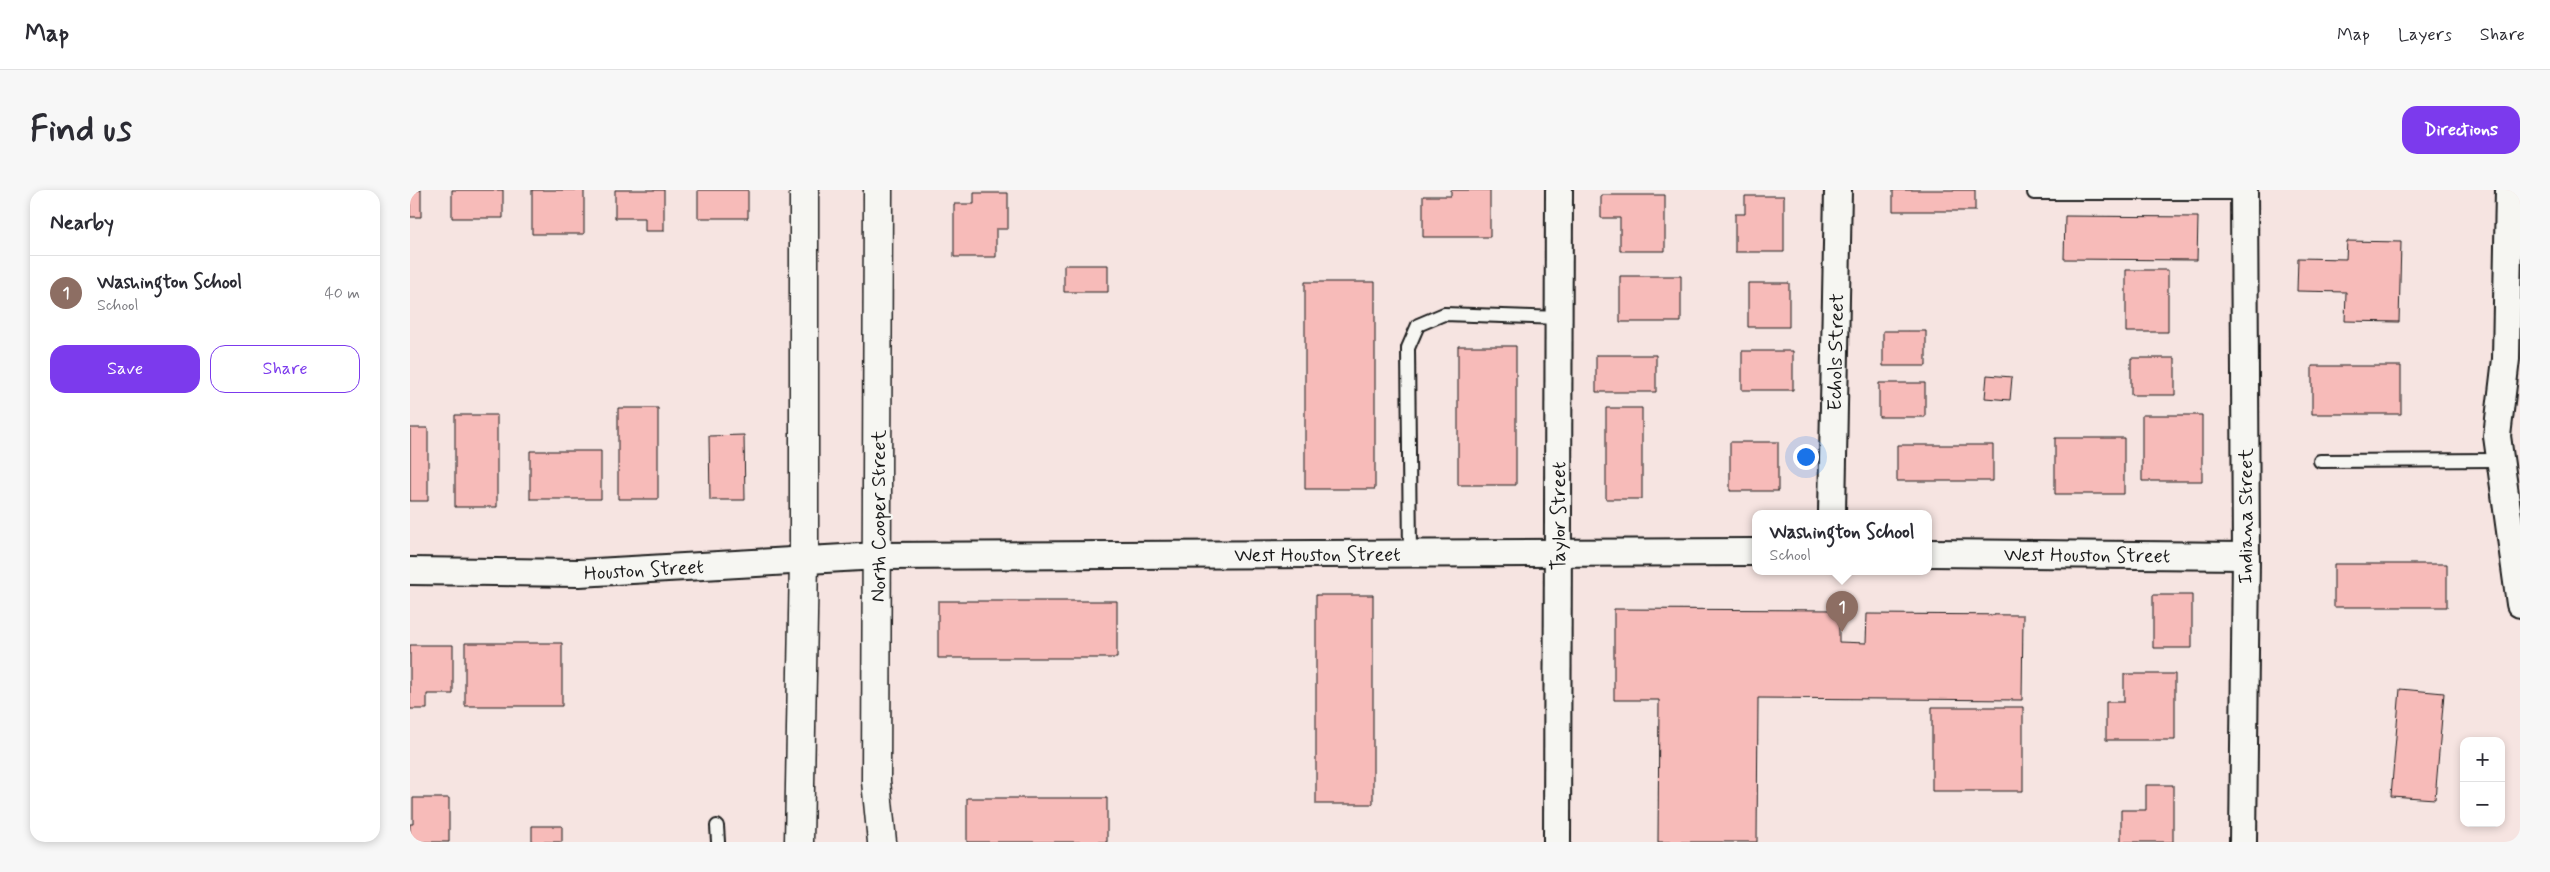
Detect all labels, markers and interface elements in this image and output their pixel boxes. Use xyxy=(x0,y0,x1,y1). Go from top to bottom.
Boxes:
text: Map xyxy=(25,19,69,50)
text: Map xyxy=(2337,23,2370,47)
text: Layers xyxy=(2398,23,2452,47)
text: Share xyxy=(2480,23,2525,47)
button: Directions xyxy=(2402,106,2520,154)
text: Find us xyxy=(30,107,132,153)
text: Nearby xyxy=(50,209,114,237)
text: Washington School xyxy=(97,270,242,295)
text: 1 xyxy=(62,283,70,304)
text: 40 m xyxy=(324,283,360,304)
street label: Echols Street xyxy=(1822,293,1851,411)
text: School xyxy=(97,295,138,316)
button: Save xyxy=(50,345,200,393)
button: Share xyxy=(210,345,360,393)
street label: North Cooper Street xyxy=(866,430,893,602)
your location xyxy=(1793,444,1819,470)
street label: Indiana Street xyxy=(2233,448,2260,584)
street label: Taylor Street xyxy=(1546,461,1573,571)
popup xyxy=(1752,510,1932,575)
text: Washington School xyxy=(1770,520,1914,545)
street label: West Houston Street xyxy=(1234,542,1401,569)
street label: West Houston Street xyxy=(2004,542,2170,570)
text: School xyxy=(1770,545,1811,566)
street label: Houston Street xyxy=(583,554,705,588)
pin: 1 xyxy=(1826,591,1858,632)
map controls xyxy=(2460,737,2505,827)
button: + xyxy=(2460,737,2505,782)
button: − xyxy=(2460,782,2505,827)

